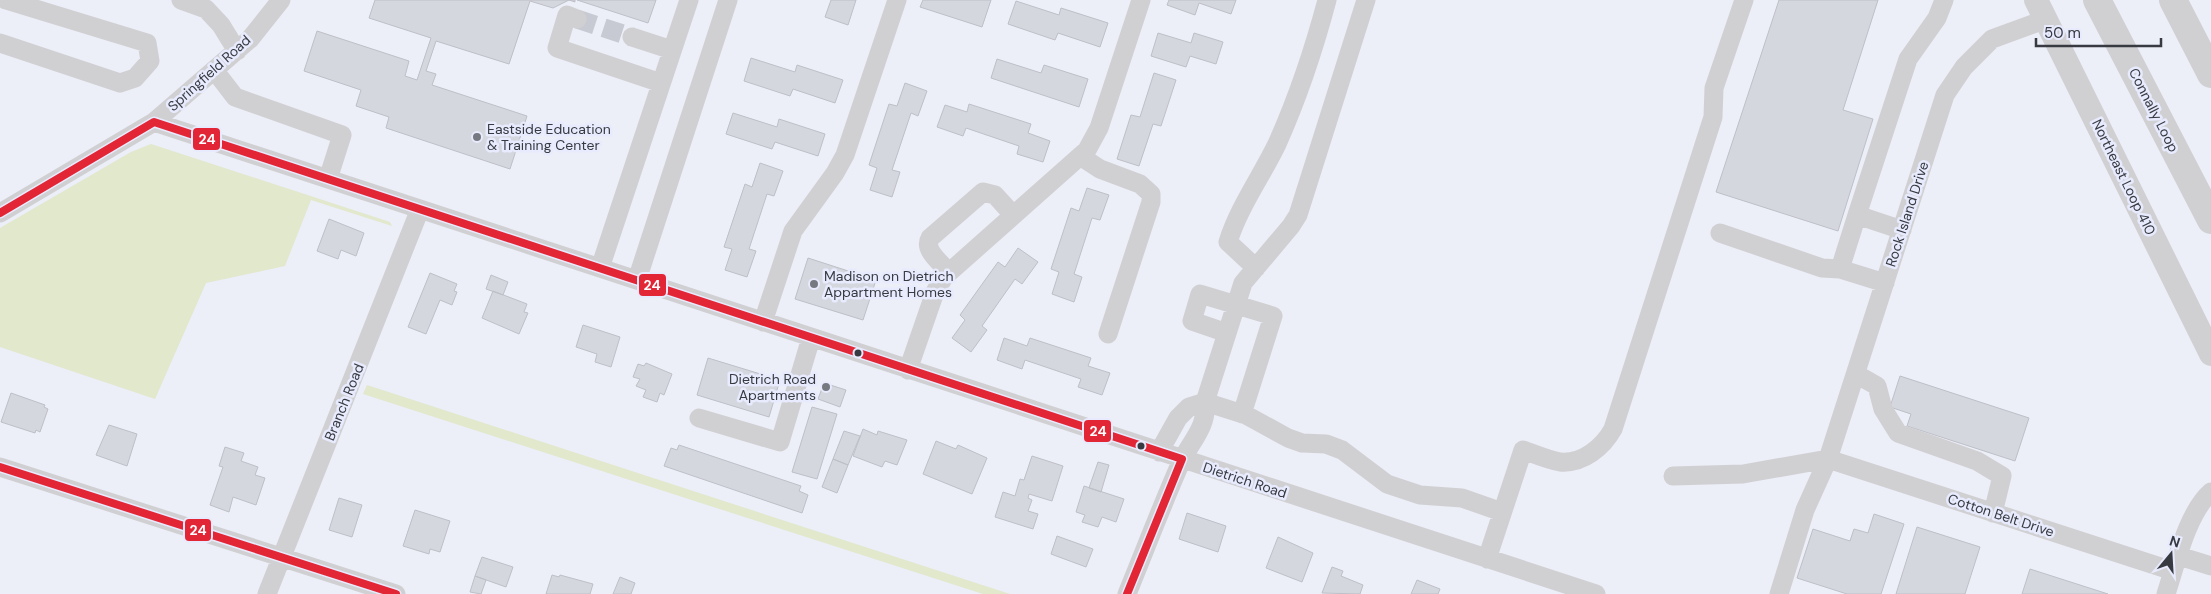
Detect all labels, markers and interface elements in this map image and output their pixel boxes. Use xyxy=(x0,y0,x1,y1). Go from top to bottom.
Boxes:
scale bar xyxy=(2036,15,2161,47)
text: 50 m xyxy=(2044,23,2081,43)
street label: Springfield Road xyxy=(164,31,254,115)
street label: Connally Loop xyxy=(2125,65,2183,155)
street label: Northeast Loop 410 xyxy=(2088,116,2160,238)
place label: Eastside Education & Training Center xyxy=(487,120,611,154)
line badge: 24 xyxy=(192,127,221,151)
text: 24 xyxy=(198,130,216,148)
marker: Eastside Education & Training Center xyxy=(471,131,483,143)
street label: Rock Island Drive xyxy=(1881,159,1933,269)
place label: Madison on Dietrich Appartment Homes xyxy=(824,267,953,301)
line badge: 24 xyxy=(638,273,667,297)
text: 24 xyxy=(643,276,661,294)
marker: Madison on Dietrich Appartment Homes xyxy=(808,278,820,290)
unlabelled marker xyxy=(853,348,863,358)
street label: Branch Road xyxy=(320,361,368,443)
place label: Dietrich Road Apartments xyxy=(729,370,816,404)
marker: Dietrich Road Apartments xyxy=(820,381,832,393)
line badge: 24 xyxy=(1083,419,1112,443)
text: 24 xyxy=(1089,422,1107,440)
unlabelled marker xyxy=(1136,441,1146,451)
street label: Dietrich Road xyxy=(1201,458,1289,502)
street label: Cotton Belt Drive xyxy=(1946,489,2056,541)
line badge: 24 xyxy=(184,518,212,542)
text: 24 xyxy=(189,521,207,539)
north arrow xyxy=(2146,529,2196,579)
text: N xyxy=(2167,531,2183,552)

